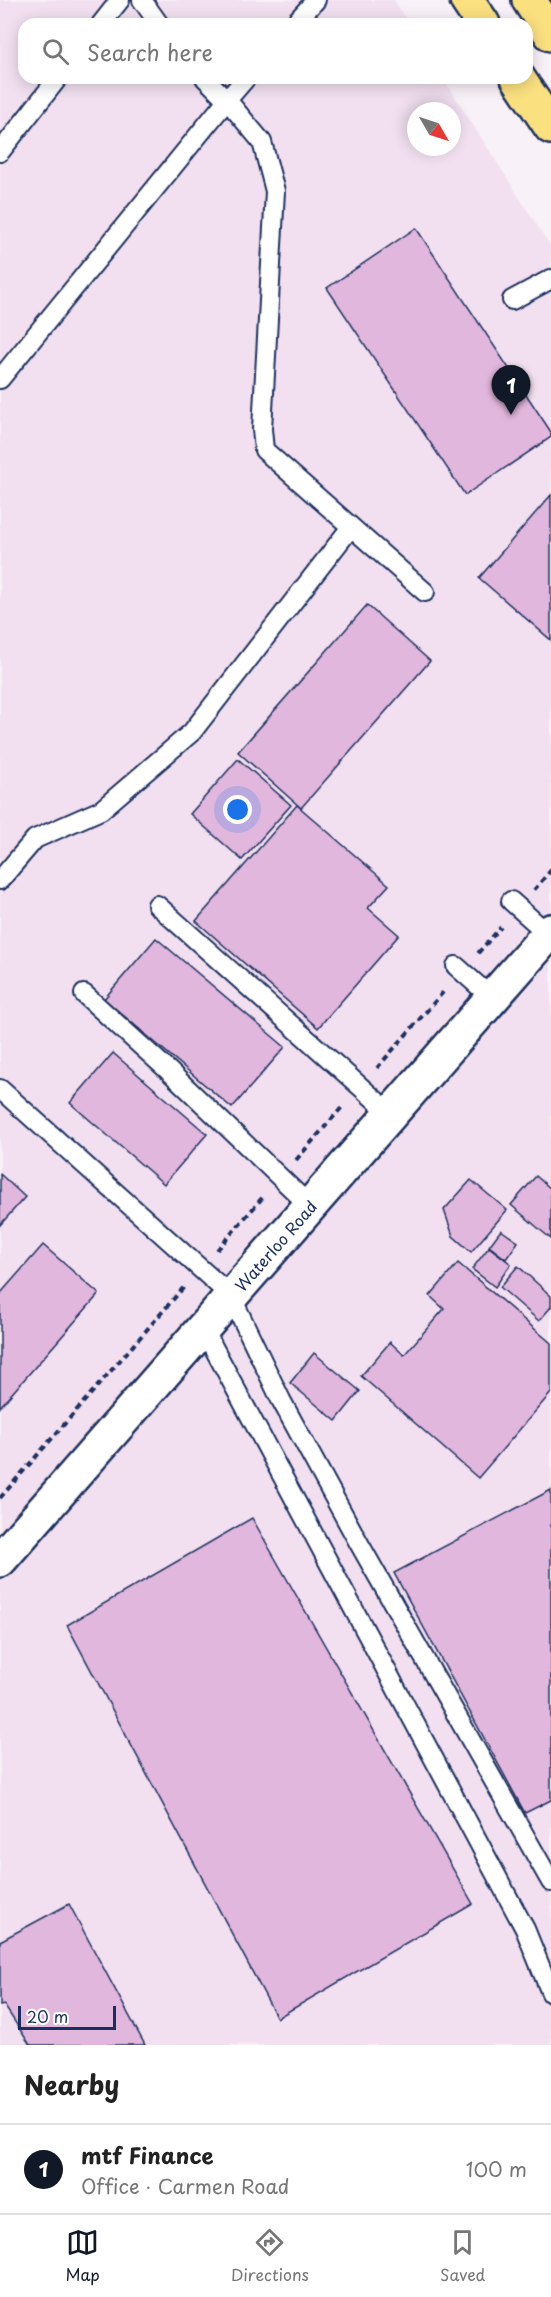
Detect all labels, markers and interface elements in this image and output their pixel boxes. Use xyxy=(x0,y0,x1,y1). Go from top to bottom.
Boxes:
search box xyxy=(18,18,533,84)
icon: search xyxy=(39,35,72,68)
text: Search here xyxy=(87,35,213,68)
north arrow xyxy=(407,102,461,156)
pin: 1 xyxy=(492,366,530,415)
your location xyxy=(223,795,252,824)
street label: Waterloo Road xyxy=(229,1195,322,1296)
scale bar xyxy=(18,2003,116,2030)
text: 20 m xyxy=(27,2004,68,2028)
text: Nearby xyxy=(24,2065,119,2104)
text: mtf Finance xyxy=(81,2138,214,2171)
text: 1 xyxy=(39,2154,48,2184)
text: 100 m xyxy=(466,2154,527,2184)
text: Office · Carmen Road xyxy=(81,2171,289,2201)
tab: Map xyxy=(66,2226,100,2286)
tab: Directions xyxy=(231,2226,309,2286)
tab: Saved xyxy=(440,2226,485,2286)

